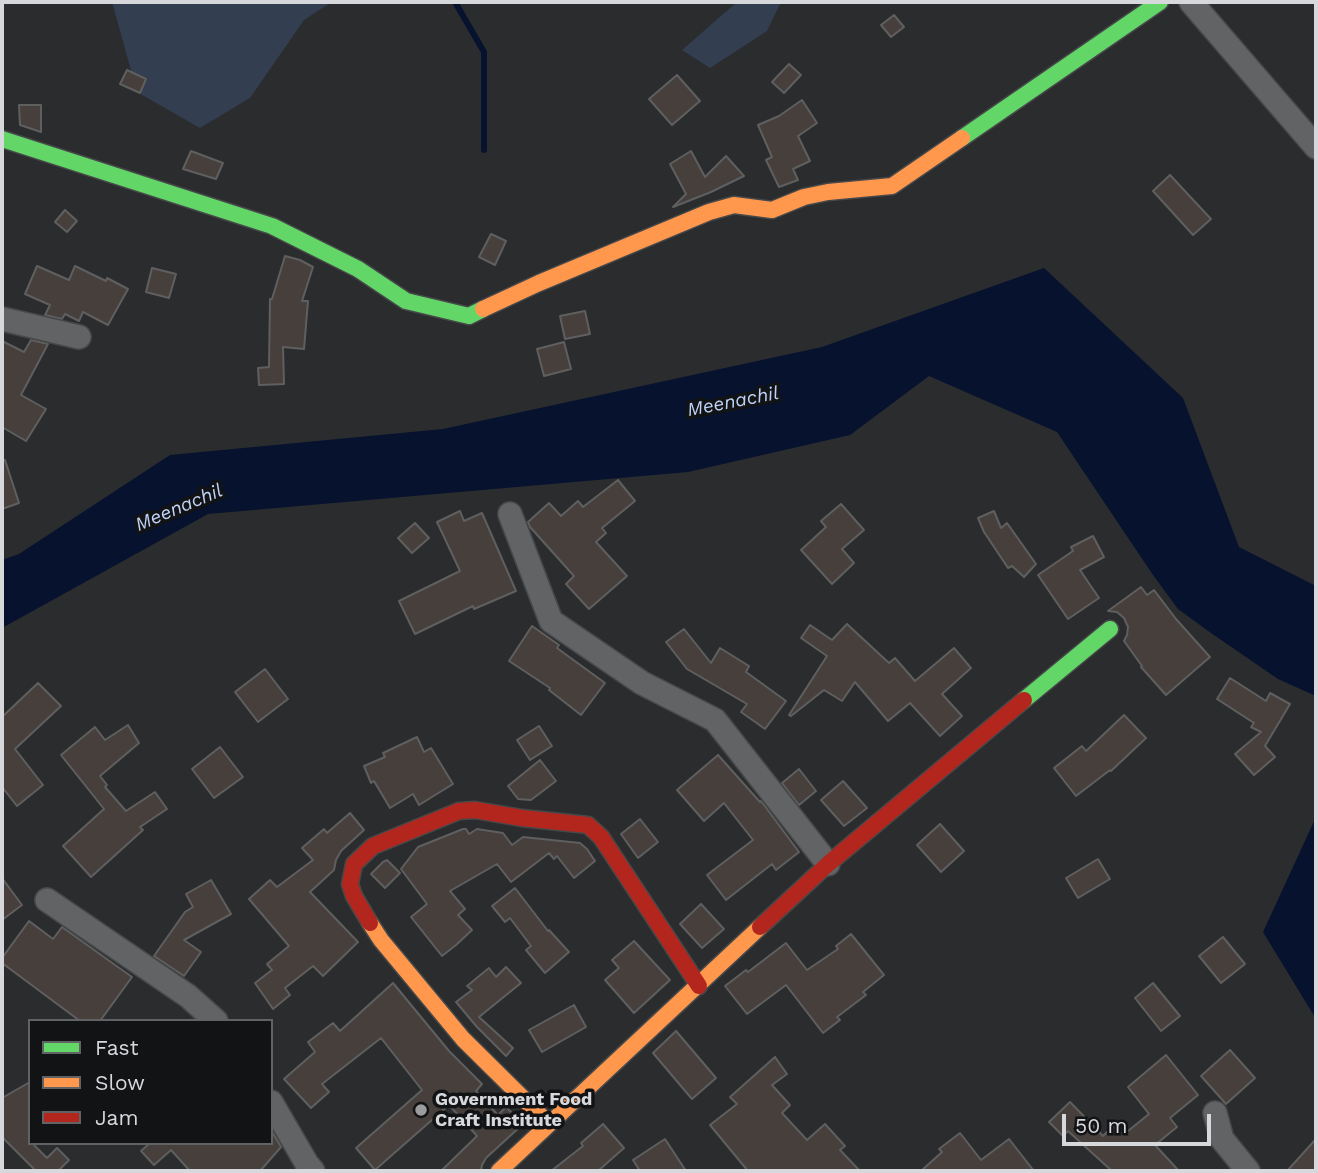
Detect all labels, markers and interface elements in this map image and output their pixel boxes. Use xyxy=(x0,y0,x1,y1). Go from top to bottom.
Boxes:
water label: Meenachil xyxy=(685,382,781,422)
water label: Meenachil xyxy=(132,479,226,537)
legend xyxy=(28,1019,273,1145)
text: Fast xyxy=(95,1035,139,1060)
text: Slow xyxy=(95,1070,145,1095)
place label: Government Food Craft Institute xyxy=(435,1089,592,1132)
scale bar xyxy=(1066,1100,1215,1144)
marker: Government Food Craft Institute xyxy=(413,1102,429,1118)
text: Jam xyxy=(95,1105,138,1130)
text: 50 m xyxy=(1075,1113,1127,1138)

